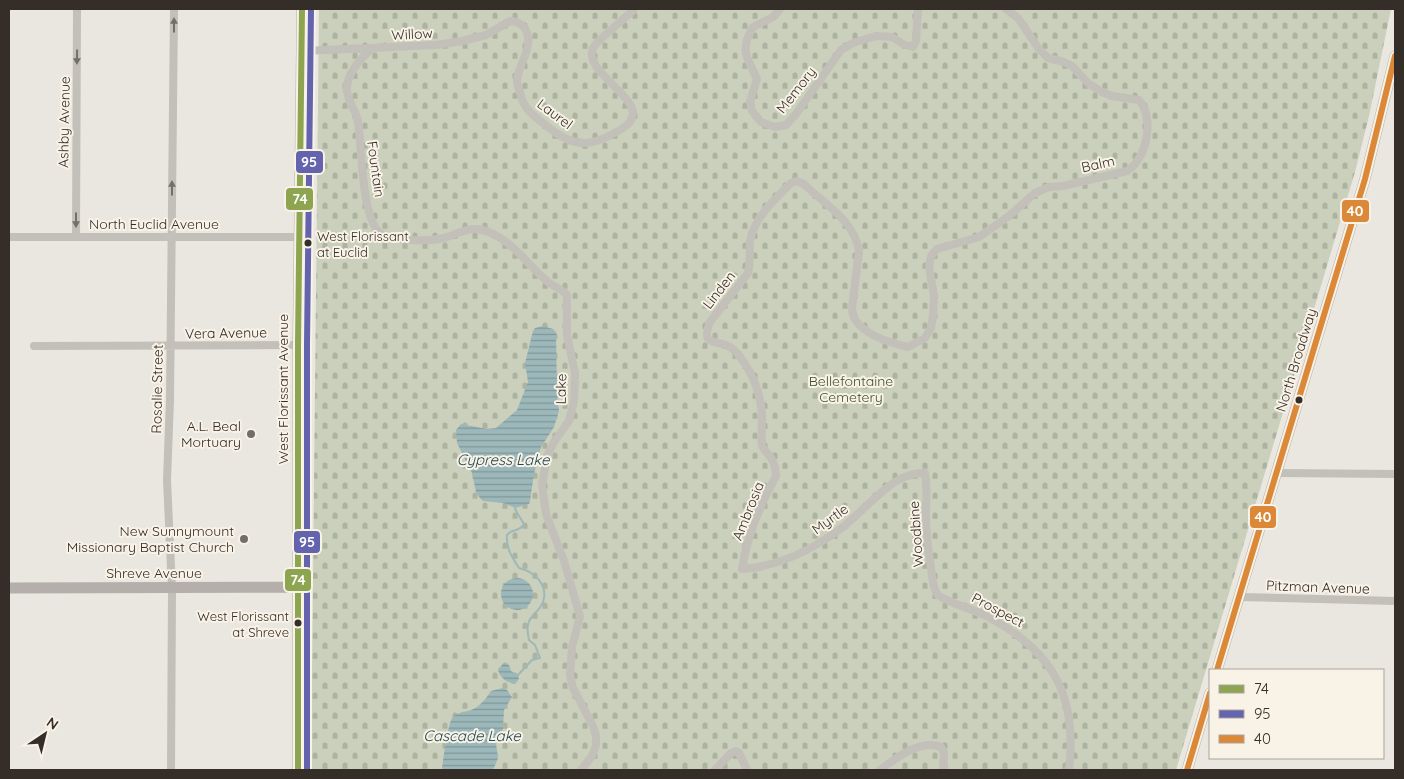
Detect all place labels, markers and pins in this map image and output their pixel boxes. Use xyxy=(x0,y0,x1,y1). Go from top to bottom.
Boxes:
place label: West Florissant at Euclid xyxy=(317,228,409,260)
marker: West Florissant at Euclid xyxy=(303,238,313,248)
unlabelled marker xyxy=(1294,395,1304,405)
place label: A.L. Beal Mortuary xyxy=(181,417,241,451)
marker: A.L. Beal Mortuary xyxy=(245,428,257,440)
place label: New Sunnymount Missionary Baptist Church xyxy=(67,522,234,556)
marker: New Sunnymount Missionary Baptist Church xyxy=(238,533,250,545)
place label: West Florissant at Shreve xyxy=(197,608,289,640)
marker: West Florissant at Shreve xyxy=(293,618,303,628)

